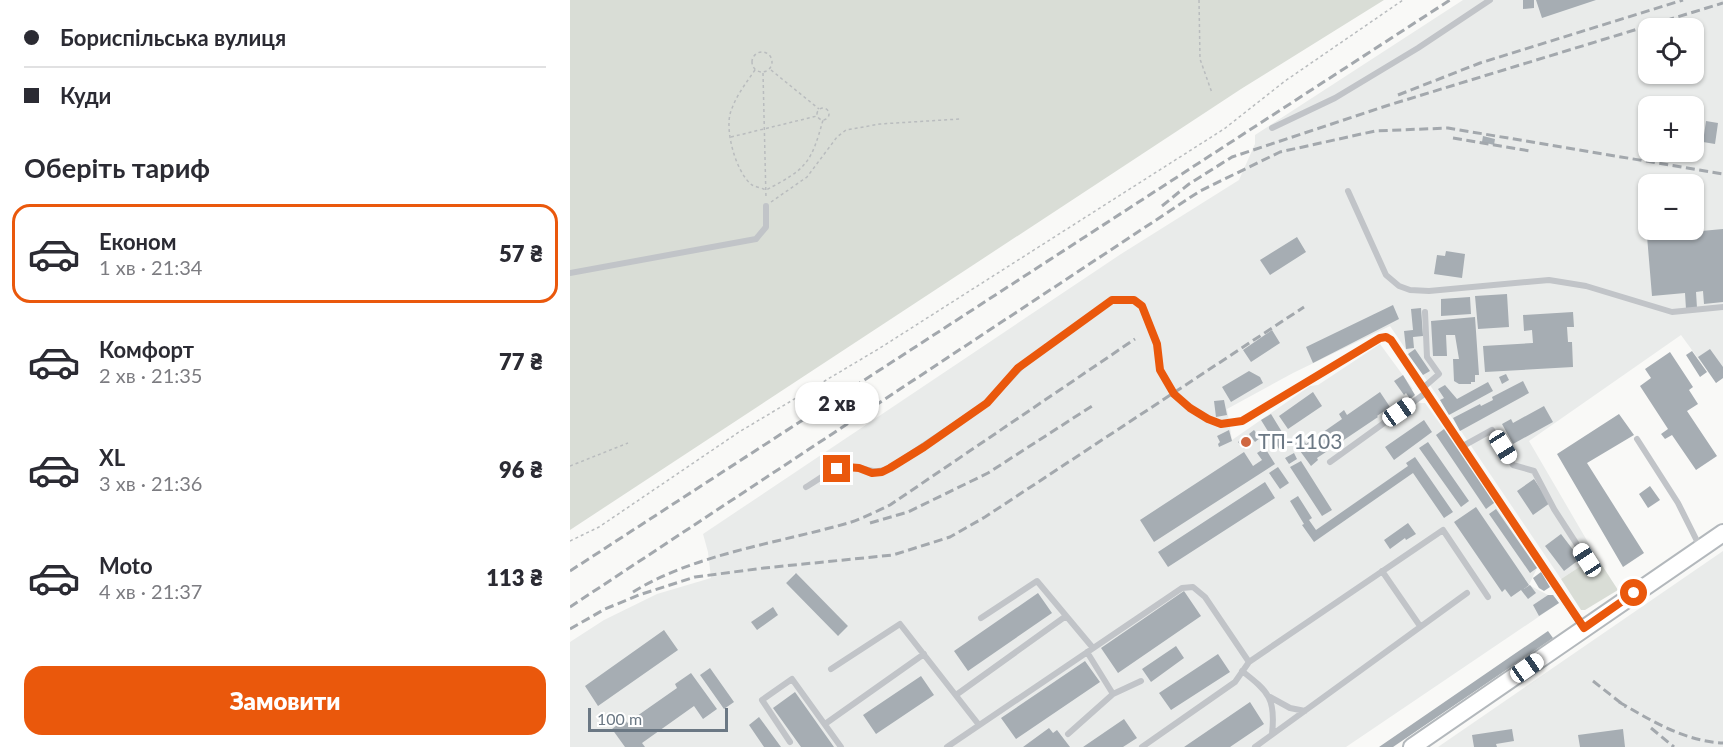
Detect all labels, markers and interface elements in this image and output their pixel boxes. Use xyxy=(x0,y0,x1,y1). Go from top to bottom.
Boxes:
map controls xyxy=(1638,18,1704,240)
button: locate xyxy=(1638,18,1704,84)
text: Бориспільська вулиця xyxy=(60,24,286,51)
text: Куди xyxy=(60,82,111,109)
button: + xyxy=(1638,96,1704,162)
text: Оберіть тариф xyxy=(24,151,210,184)
button: − xyxy=(1638,174,1704,240)
icon: car xyxy=(27,227,81,281)
text: Економ xyxy=(99,228,177,255)
text: 57 ₴ xyxy=(499,240,543,267)
text: 1 хв · 21:34 xyxy=(99,255,202,279)
icon: car xyxy=(27,335,81,389)
text: Комфорт xyxy=(99,336,194,363)
text: 77 ₴ xyxy=(499,348,543,375)
text: 2 хв · 21:35 xyxy=(99,363,202,387)
callout: 2 хв xyxy=(795,382,879,424)
text: 2 хв xyxy=(818,391,856,415)
car xyxy=(1379,394,1419,430)
car xyxy=(1486,427,1520,467)
place label: ТП-1103 xyxy=(1258,428,1342,453)
marker: ТП-1103 xyxy=(1239,435,1253,449)
icon: car xyxy=(27,443,81,497)
text: XL xyxy=(99,444,125,471)
route end xyxy=(823,455,850,482)
text: 96 ₴ xyxy=(499,456,543,483)
text: 3 хв · 21:36 xyxy=(99,471,202,495)
car xyxy=(1570,540,1604,580)
icon: car xyxy=(27,551,81,605)
text: Moto xyxy=(99,552,153,579)
text: 113 ₴ xyxy=(486,564,543,591)
text: 4 хв · 21:37 xyxy=(99,579,202,603)
route start xyxy=(1620,579,1647,606)
car xyxy=(1507,650,1547,686)
button: Замовити xyxy=(24,666,546,735)
scale bar xyxy=(588,705,728,732)
text: 100 m xyxy=(597,709,642,728)

